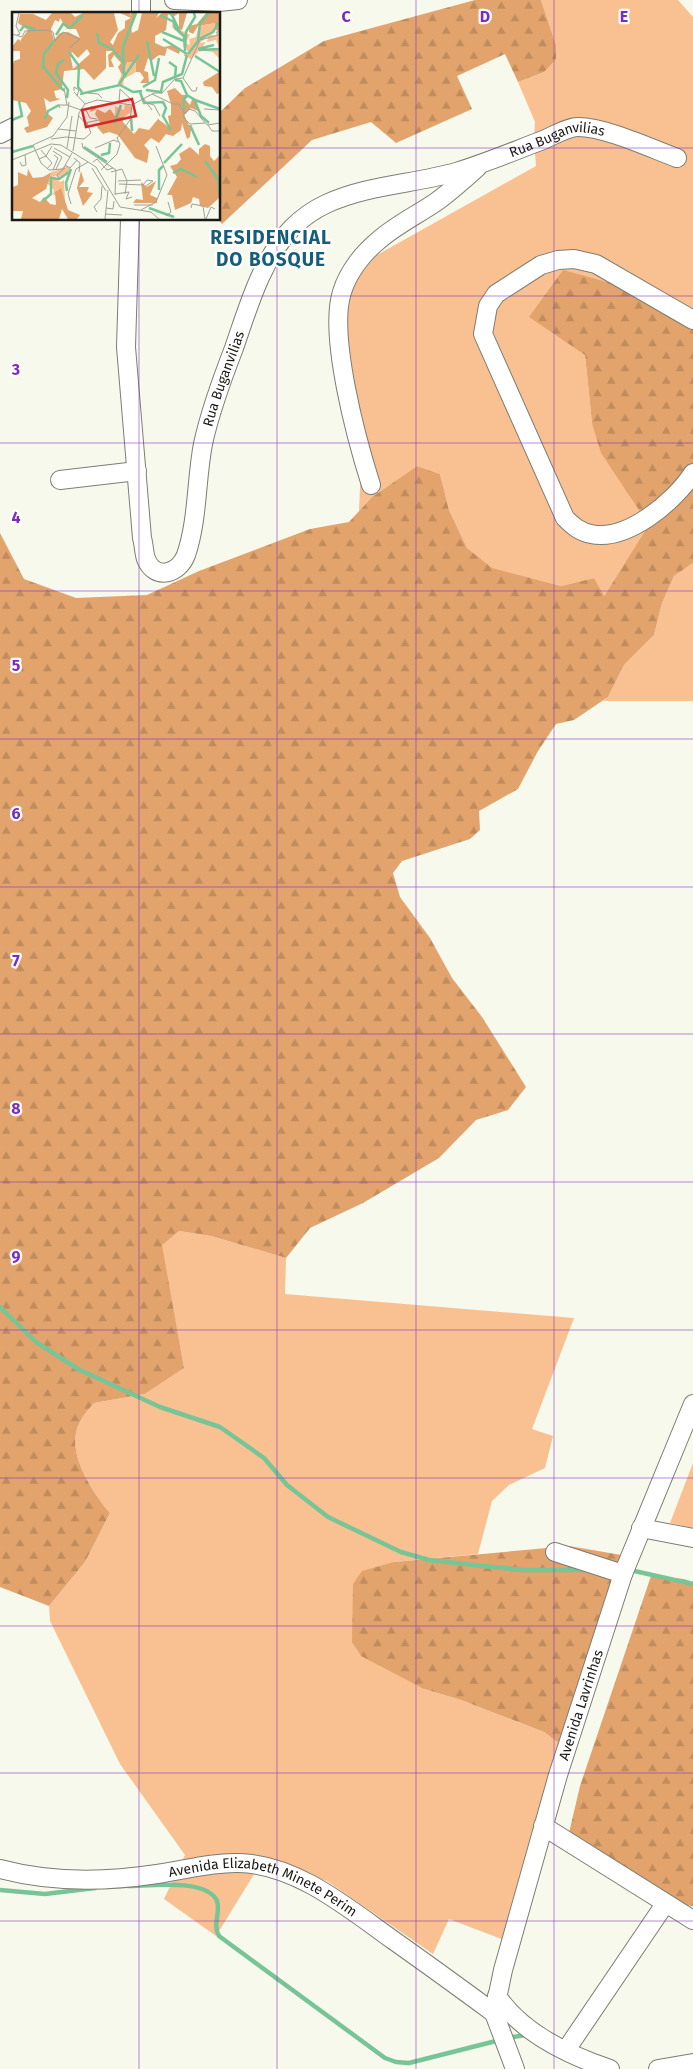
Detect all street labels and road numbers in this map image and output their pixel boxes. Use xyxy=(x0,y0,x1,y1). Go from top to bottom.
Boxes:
street label: Rua Buganvilias xyxy=(507,118,607,161)
street label: Rua Buganvilias xyxy=(199,328,248,428)
street label: Avenida Lavrinhas xyxy=(555,1647,607,1762)
street label: Avenida Elizabeth Minete Perim xyxy=(167,1854,361,1920)

